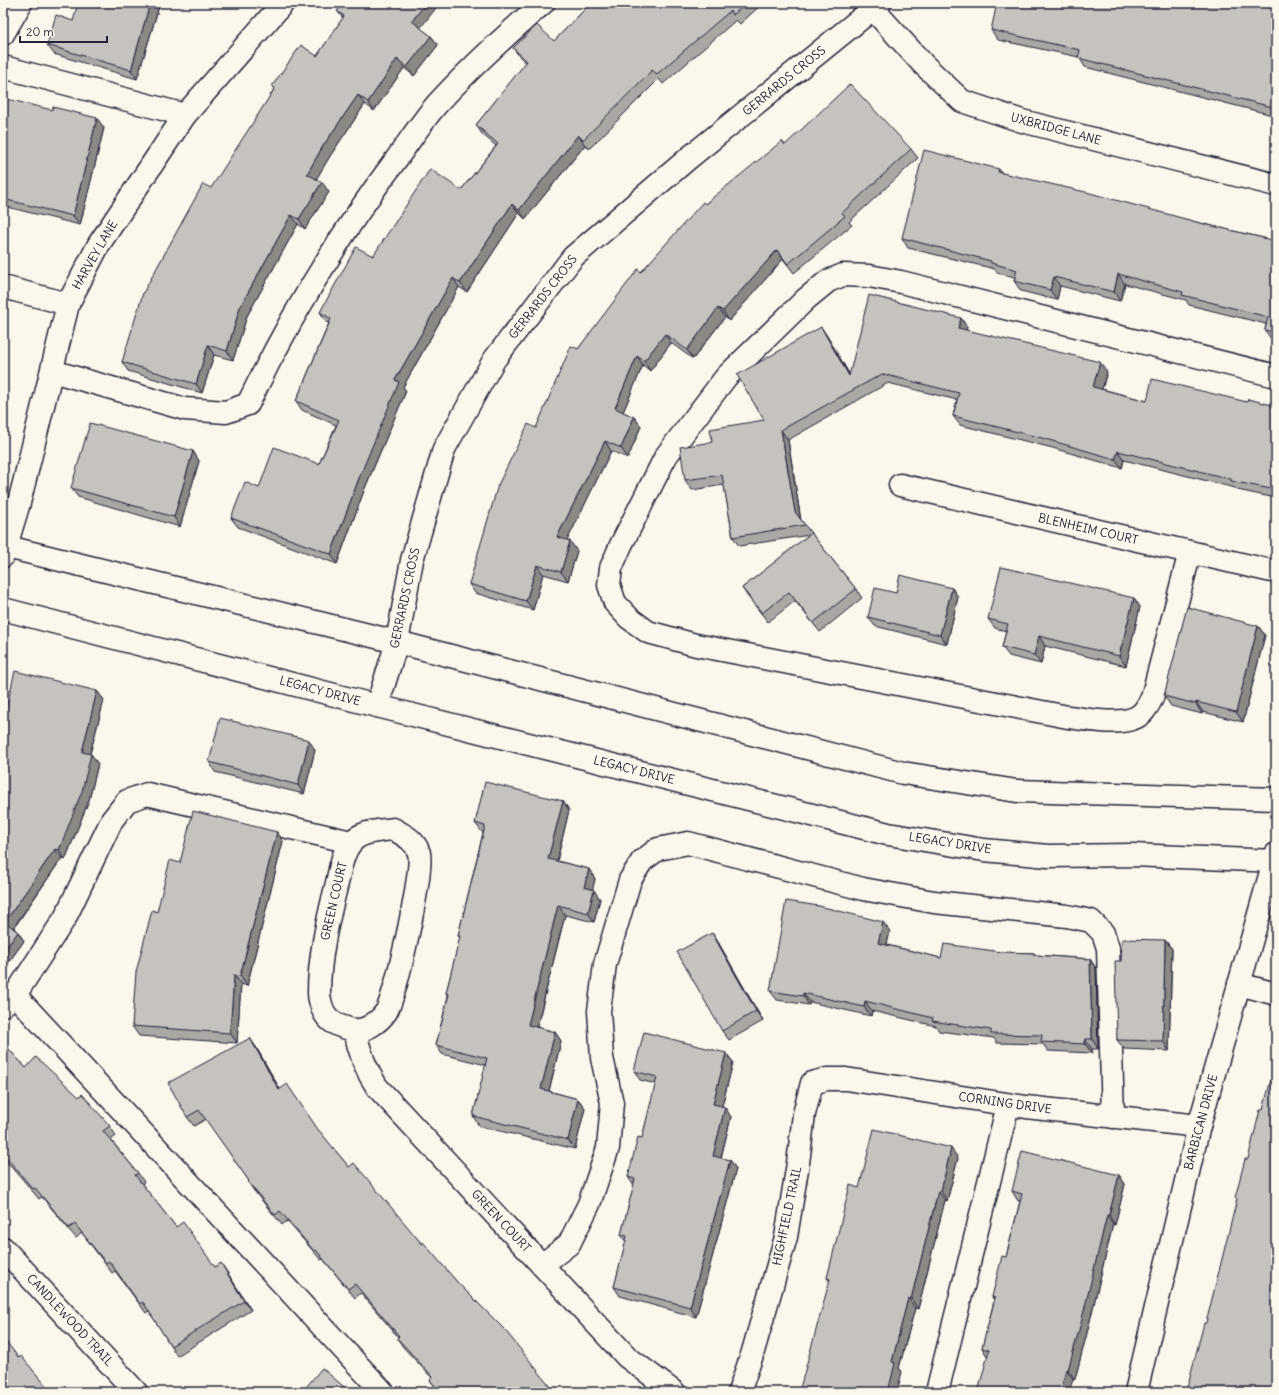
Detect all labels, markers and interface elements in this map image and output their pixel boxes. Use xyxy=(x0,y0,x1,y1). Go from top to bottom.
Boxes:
scale bar xyxy=(20,18,107,44)
text: 20 m xyxy=(26,24,54,39)
street label: GERRARDS CROSS xyxy=(739,42,828,119)
street label: UXBRIDGE LANE xyxy=(1009,109,1103,148)
street label: HARVEY LANE xyxy=(69,217,120,292)
street label: GERRARDS CROSS xyxy=(505,251,580,342)
street label: BLENHEIM COURT xyxy=(1037,510,1140,547)
street label: GERRARDS CROSS xyxy=(387,546,423,650)
street label: LEGACY DRIVE xyxy=(278,673,362,709)
street label: LEGACY DRIVE xyxy=(592,752,676,787)
street label: LEGACY DRIVE xyxy=(908,829,992,856)
street label: GREEN COURT xyxy=(317,860,350,942)
street label: BARBICAN DRIVE xyxy=(1181,1072,1221,1171)
street label: CORNING DRIVE xyxy=(958,1089,1053,1116)
street label: HIGHFIELD TRAIL xyxy=(769,1164,804,1267)
street label: GREEN COURT xyxy=(469,1186,534,1255)
street label: CANDLEWOOD TRAIL xyxy=(24,1271,117,1369)

